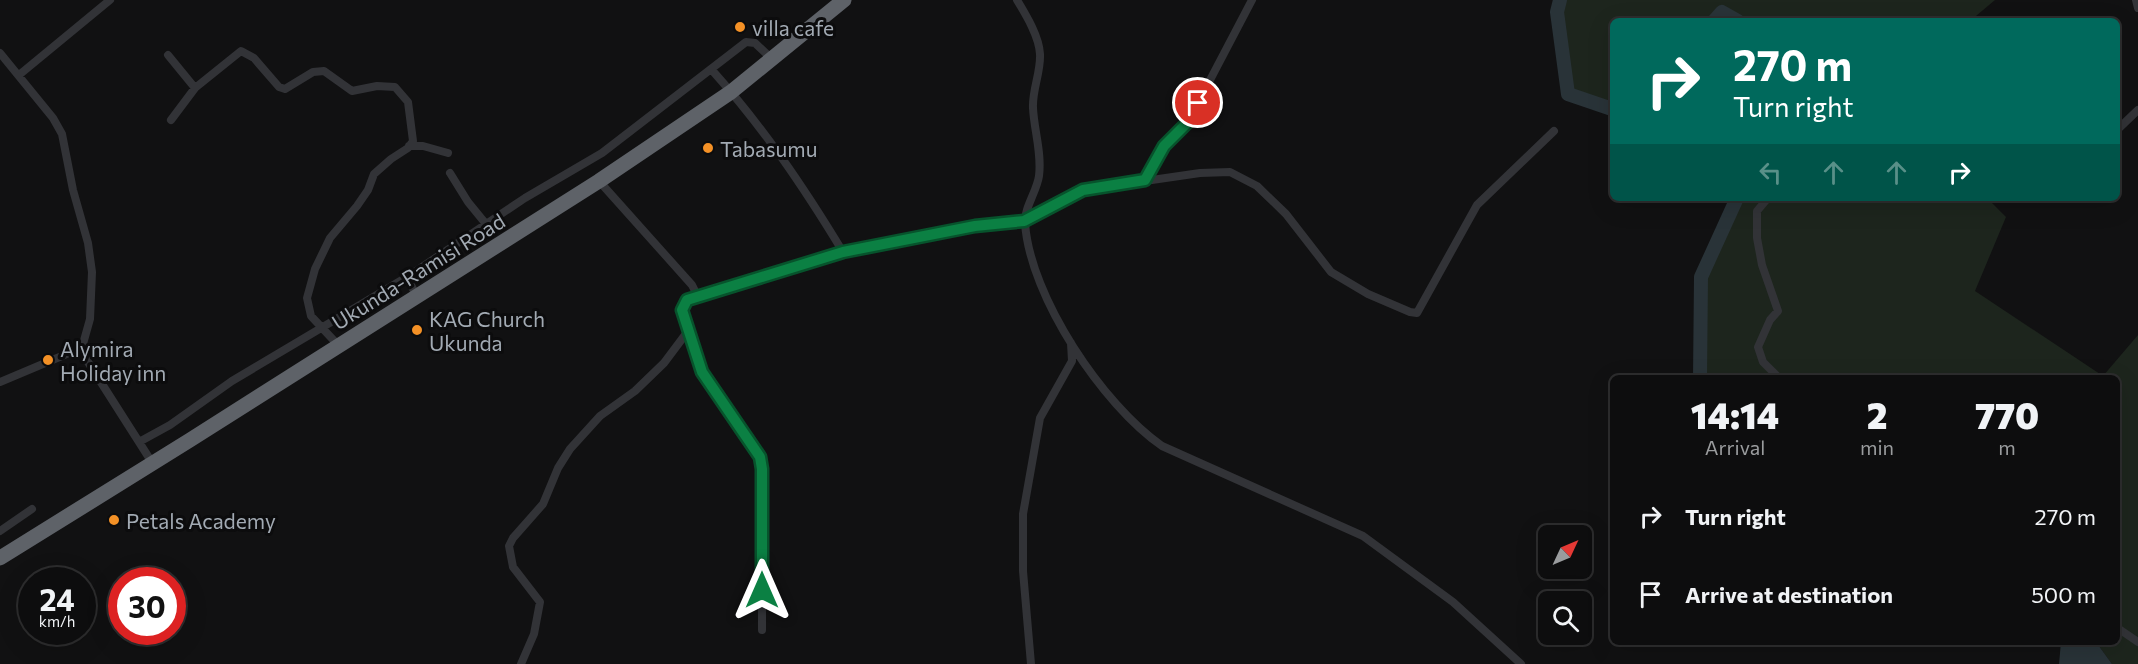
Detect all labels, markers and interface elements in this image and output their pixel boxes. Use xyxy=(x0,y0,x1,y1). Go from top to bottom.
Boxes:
place label: villa cafe xyxy=(752,15,834,40)
marker: villa cafe xyxy=(733,20,747,34)
text: 270 m xyxy=(1733,38,1852,90)
icon: right xyxy=(1634,42,1712,120)
pin xyxy=(1172,77,1223,128)
icon: arrive xyxy=(1181,86,1214,119)
text: Turn right xyxy=(1733,90,1853,123)
place label: Tabasumu xyxy=(720,136,817,161)
marker: Tabasumu xyxy=(701,141,715,155)
icon: left xyxy=(1754,156,1787,189)
icon: ahead xyxy=(1817,156,1850,189)
icon: ahead xyxy=(1880,156,1913,189)
icon: right xyxy=(1943,156,1976,189)
street label: Ukunda-Ramisi Road xyxy=(327,208,509,334)
place label: KAG Church Ukunda xyxy=(429,306,545,355)
marker: KAG Church Ukunda xyxy=(410,323,424,337)
place label: Alymira Holiday inn xyxy=(60,336,166,385)
marker: Alymira Holiday inn xyxy=(41,353,55,367)
text: 14:14 xyxy=(1691,392,1779,436)
text: 2 xyxy=(1867,392,1887,436)
text: 770 xyxy=(1975,392,2039,436)
text: Arrival xyxy=(1705,435,1765,459)
text: min xyxy=(1860,435,1894,459)
text: m xyxy=(1998,435,2016,459)
icon: right xyxy=(1634,500,1667,533)
text: Turn right xyxy=(1685,503,1786,530)
text: 270 m xyxy=(2035,503,2096,530)
place label: Petals Academy xyxy=(126,508,276,533)
marker: Petals Academy xyxy=(107,513,121,527)
north arrow xyxy=(1538,525,1592,579)
map controls xyxy=(1538,525,1592,645)
position arrow xyxy=(730,558,794,622)
speed limit sign: 30 xyxy=(108,567,186,645)
icon: arrive xyxy=(1634,578,1667,611)
text: 24 xyxy=(39,580,75,617)
text: Arrive at destination xyxy=(1685,581,1893,608)
text: 500 m xyxy=(2031,581,2096,608)
button: search xyxy=(1538,591,1592,645)
text: km/h xyxy=(39,612,75,630)

